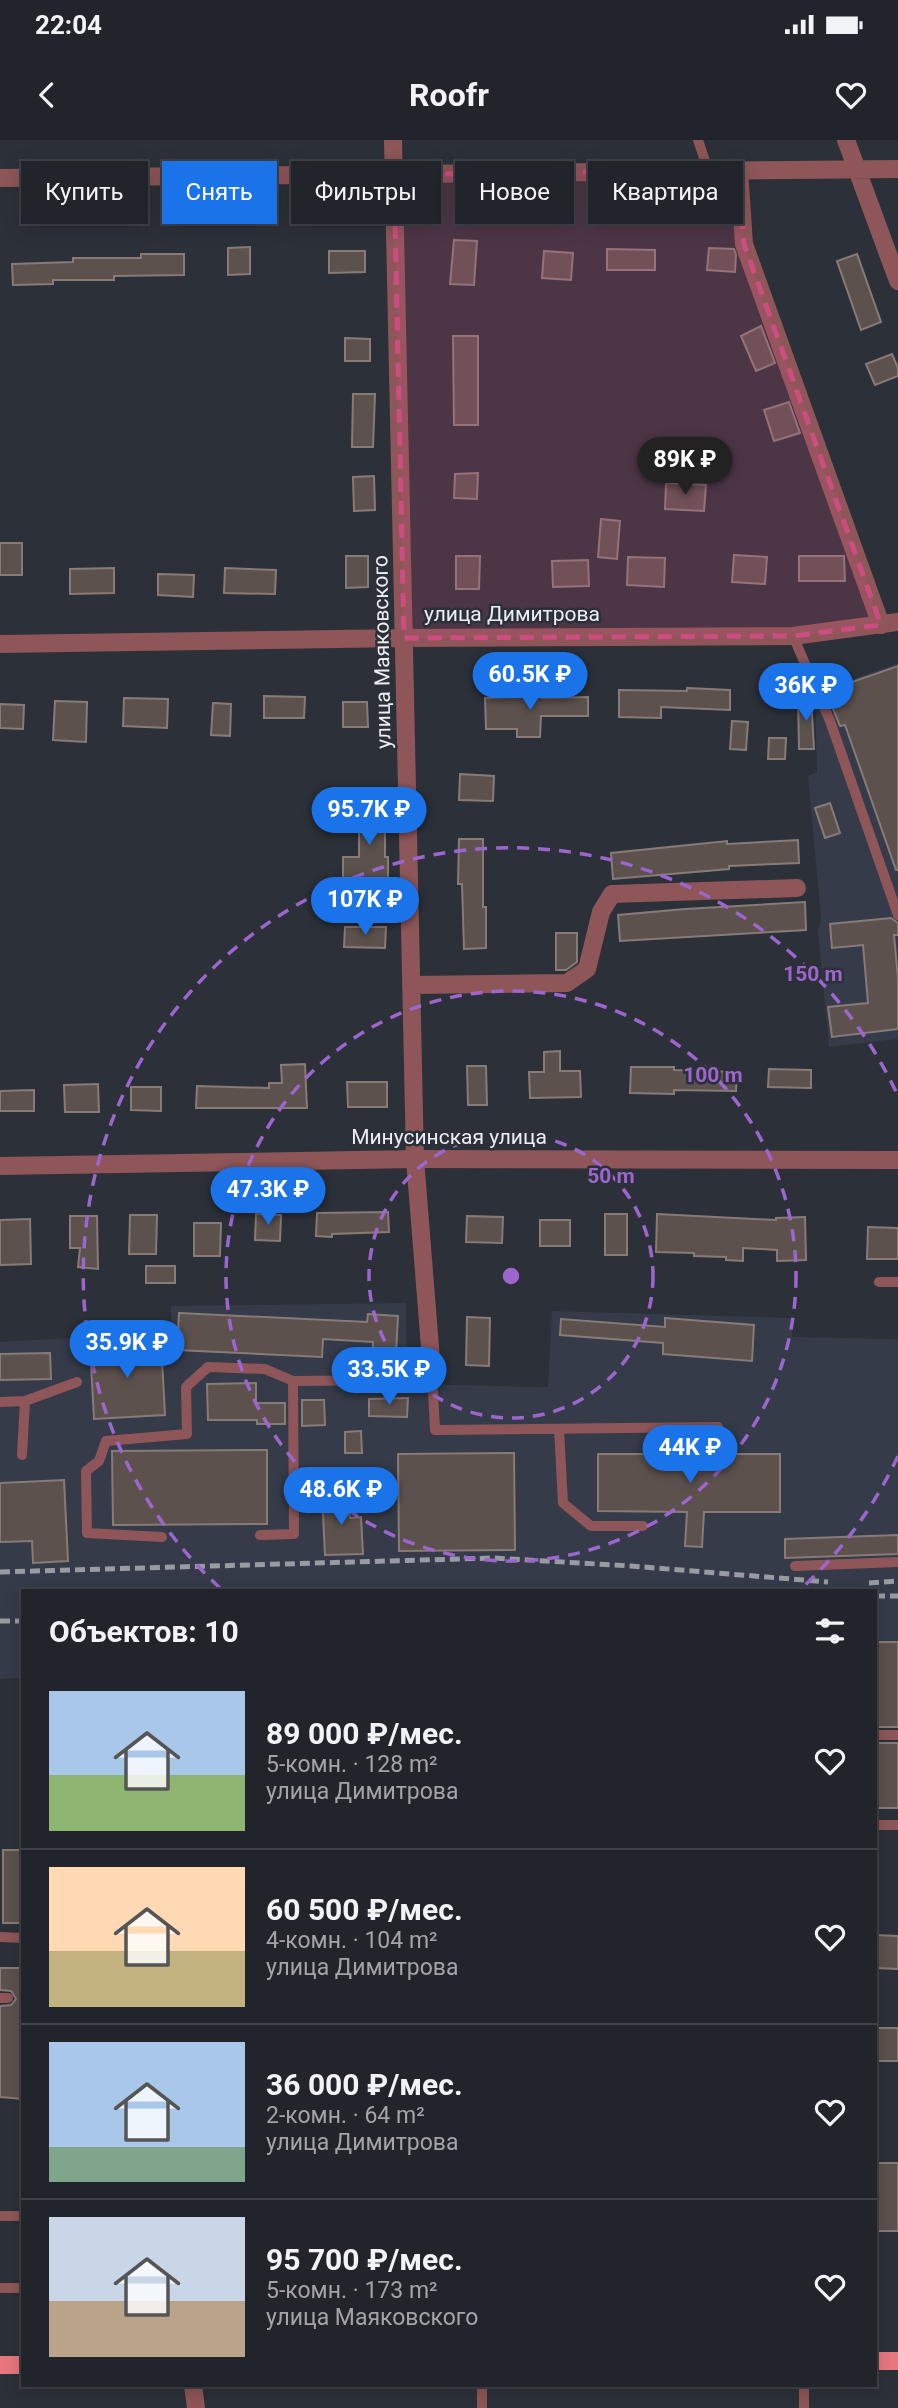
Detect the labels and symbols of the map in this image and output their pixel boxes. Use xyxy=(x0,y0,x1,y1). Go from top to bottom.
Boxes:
pin: 89K ₽ xyxy=(636,438,734,497)
street label: улица Маяковского xyxy=(368,555,396,749)
street label: улица Димитрова xyxy=(424,602,600,626)
pin: 60.5K ₽ xyxy=(465,652,595,712)
pin: 36K ₽ xyxy=(757,664,855,723)
pin: 95.7K ₽ xyxy=(304,788,434,847)
pin: 107K ₽ xyxy=(308,878,422,937)
text: 150 m xyxy=(783,962,843,986)
text: 100 m xyxy=(683,1063,743,1087)
street label: Минусинская улица xyxy=(351,1125,547,1149)
text: 50 m xyxy=(587,1164,635,1188)
pin: 47.3K ₽ xyxy=(203,1168,333,1227)
centre of rings xyxy=(499,1264,523,1288)
pin: 35.9K ₽ xyxy=(62,1320,192,1380)
pin: 33.5K ₽ xyxy=(324,1348,454,1407)
pin: 44K ₽ xyxy=(641,1426,739,1485)
pin: 48.6K ₽ xyxy=(276,1468,406,1527)

